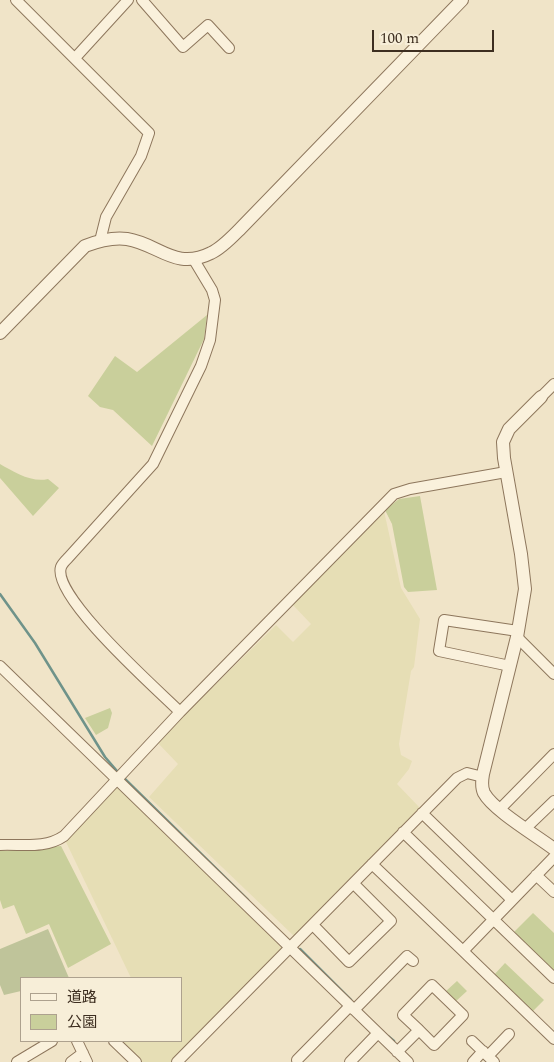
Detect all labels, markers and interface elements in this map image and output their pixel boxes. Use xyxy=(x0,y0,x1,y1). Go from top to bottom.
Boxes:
scale bar xyxy=(374,20,496,52)
text: 100 m xyxy=(380,27,419,50)
legend xyxy=(20,977,182,1042)
text: 道路 xyxy=(67,986,97,1009)
text: 公園 xyxy=(67,1011,97,1034)

